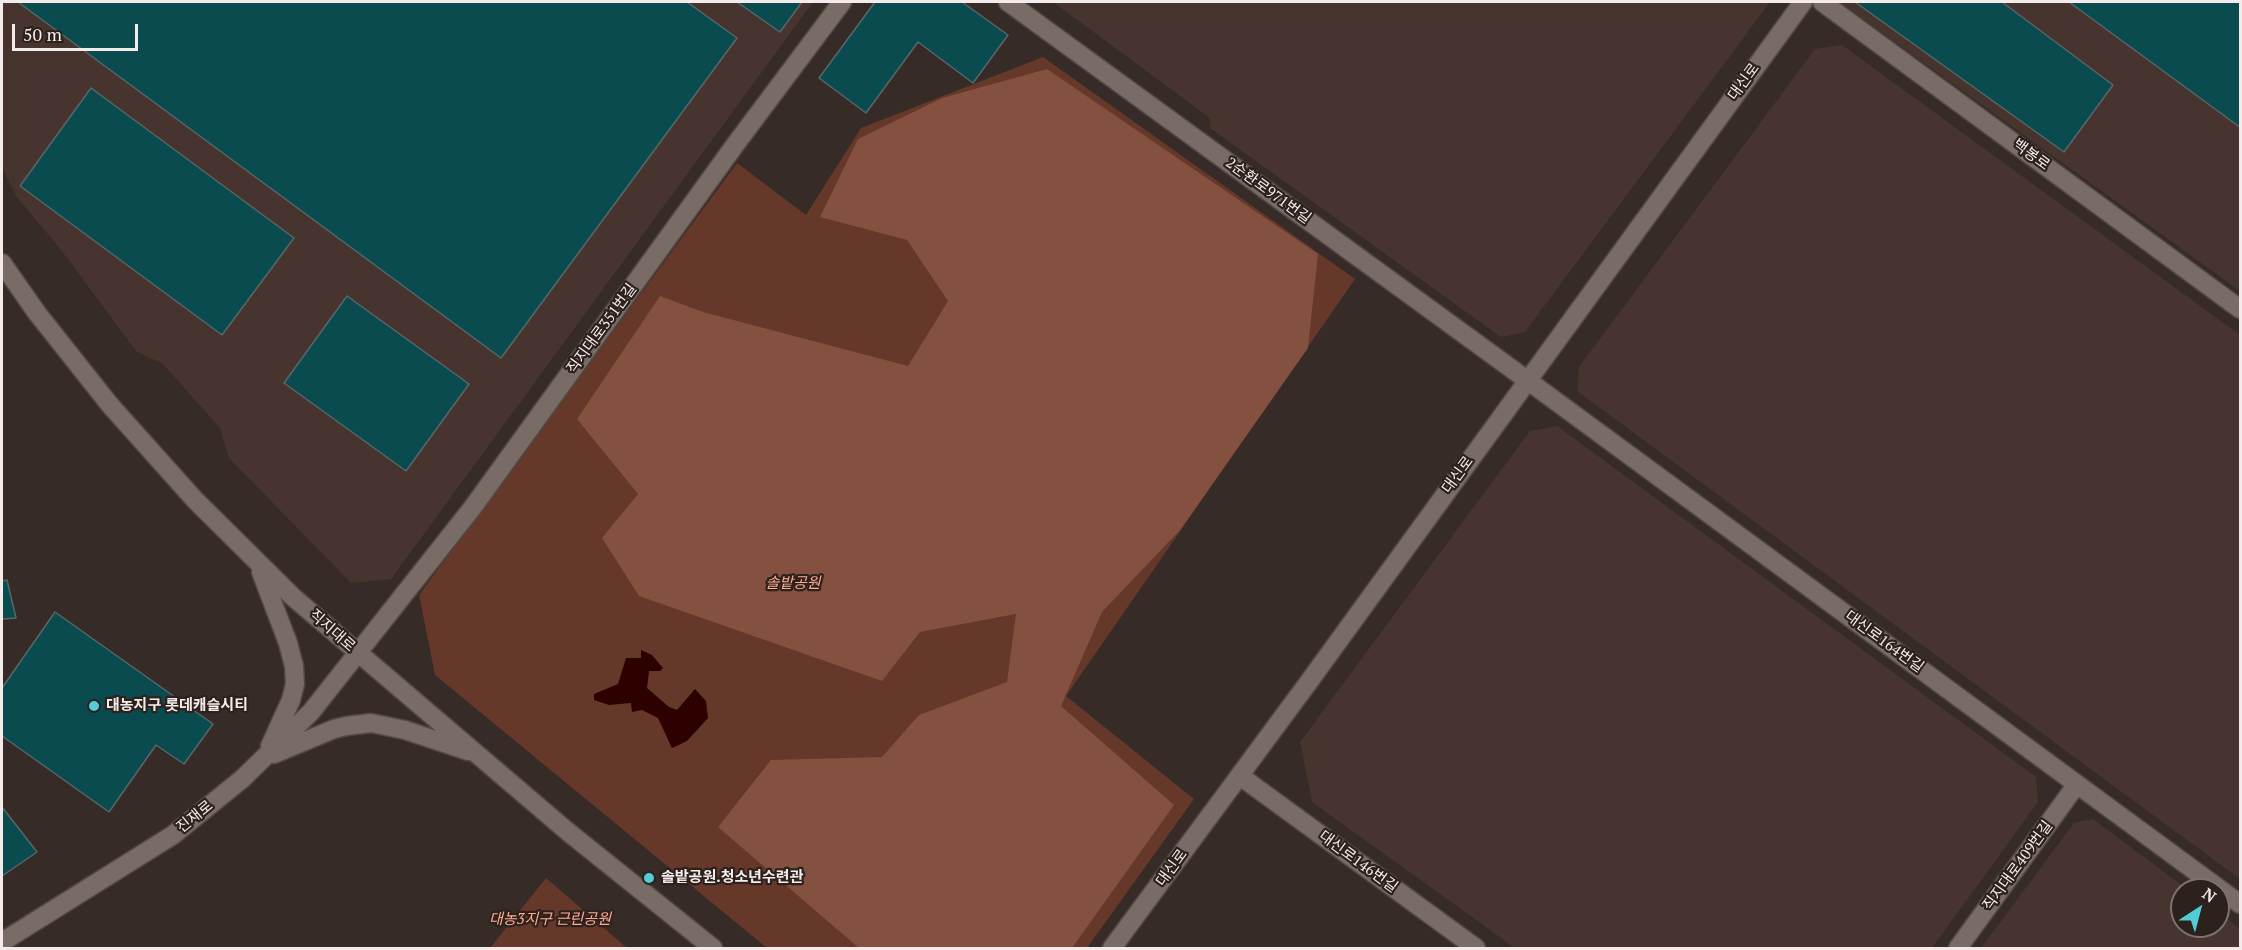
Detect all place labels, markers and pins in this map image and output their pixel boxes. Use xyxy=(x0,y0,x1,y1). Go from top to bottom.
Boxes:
place label: 대농지구 롯데캐슬시티 xyxy=(106,697,248,715)
marker: 대농지구 롯데캐슬시티 xyxy=(87,699,101,713)
place label: 솔밭공원.청소년수련관 xyxy=(661,869,803,887)
marker: 솔밭공원.청소년수련관 xyxy=(642,871,656,885)

